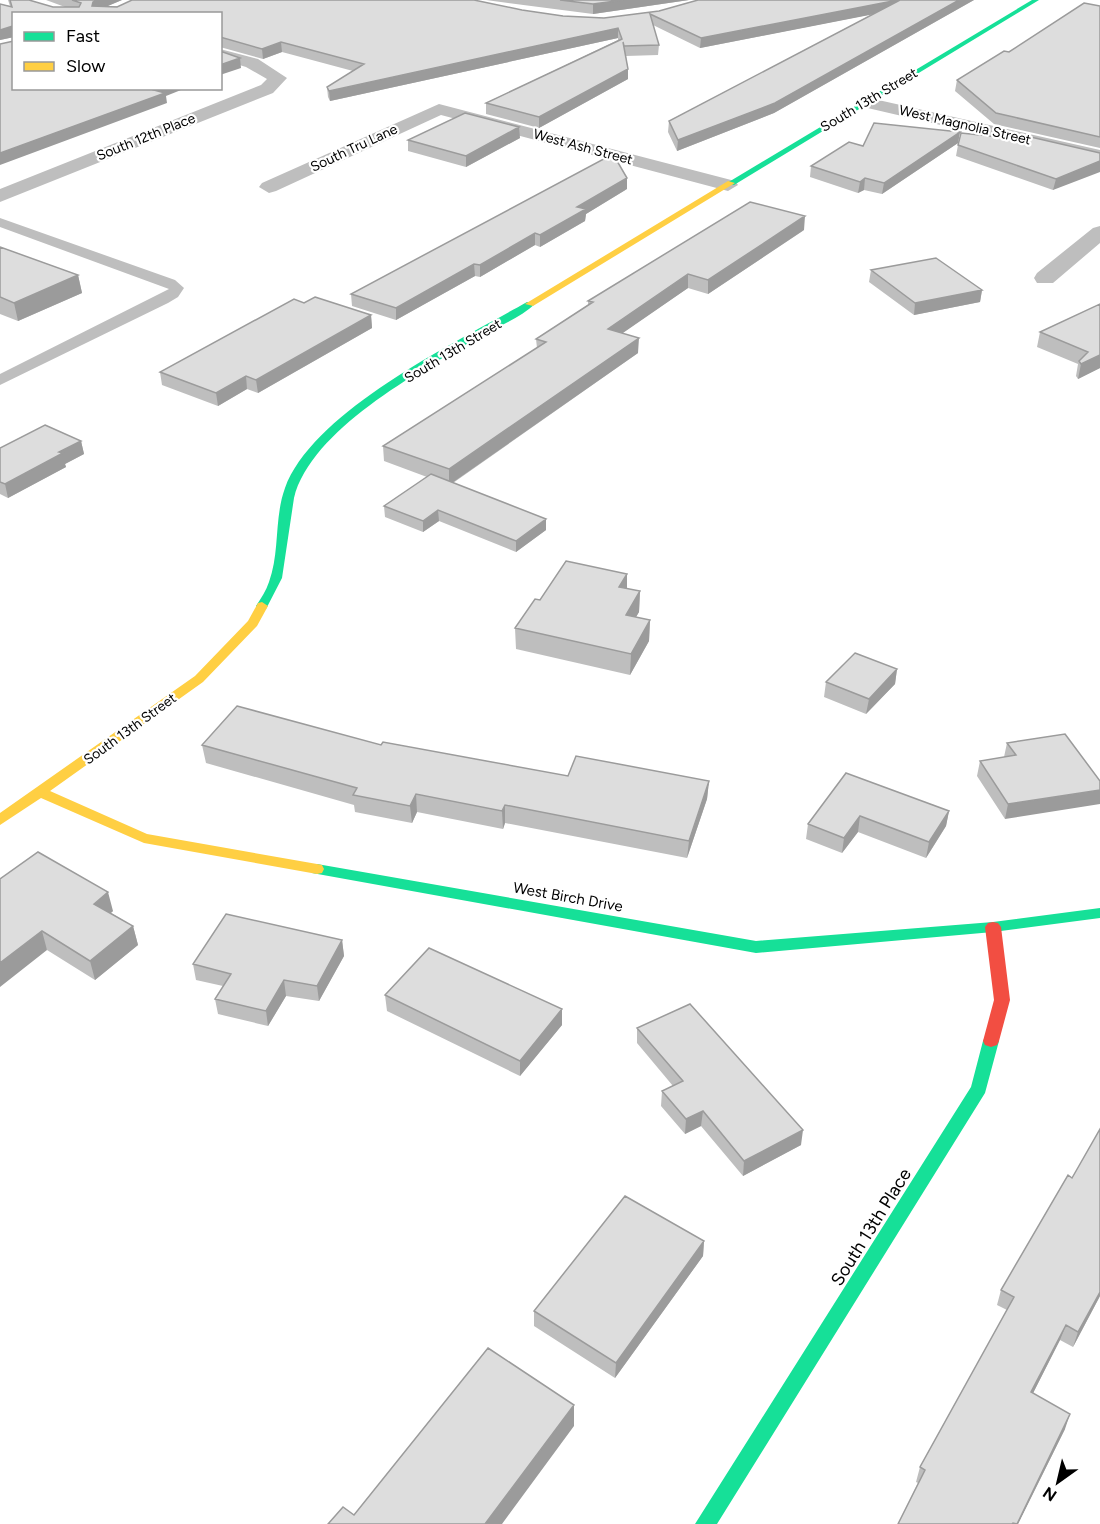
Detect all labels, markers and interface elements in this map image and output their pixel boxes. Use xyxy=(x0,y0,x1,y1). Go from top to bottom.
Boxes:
legend xyxy=(12,12,222,90)
text: Fast xyxy=(66,25,100,47)
text: Slow xyxy=(66,55,105,77)
street label: South 13th Street xyxy=(817,64,921,136)
street label: West Magnolia Street xyxy=(897,102,1033,148)
street label: South 12th Place xyxy=(94,109,198,165)
street label: South Tru Lane xyxy=(308,120,401,176)
street label: West Ash Street xyxy=(531,126,635,168)
street label: South 13th Street xyxy=(401,315,505,387)
street label: South 13th Street xyxy=(80,690,180,768)
street label: West Birch Drive xyxy=(512,879,624,915)
street label: South 13th Place xyxy=(826,1164,916,1290)
north arrow xyxy=(1028,1452,1088,1512)
text: N xyxy=(1039,1483,1060,1505)

